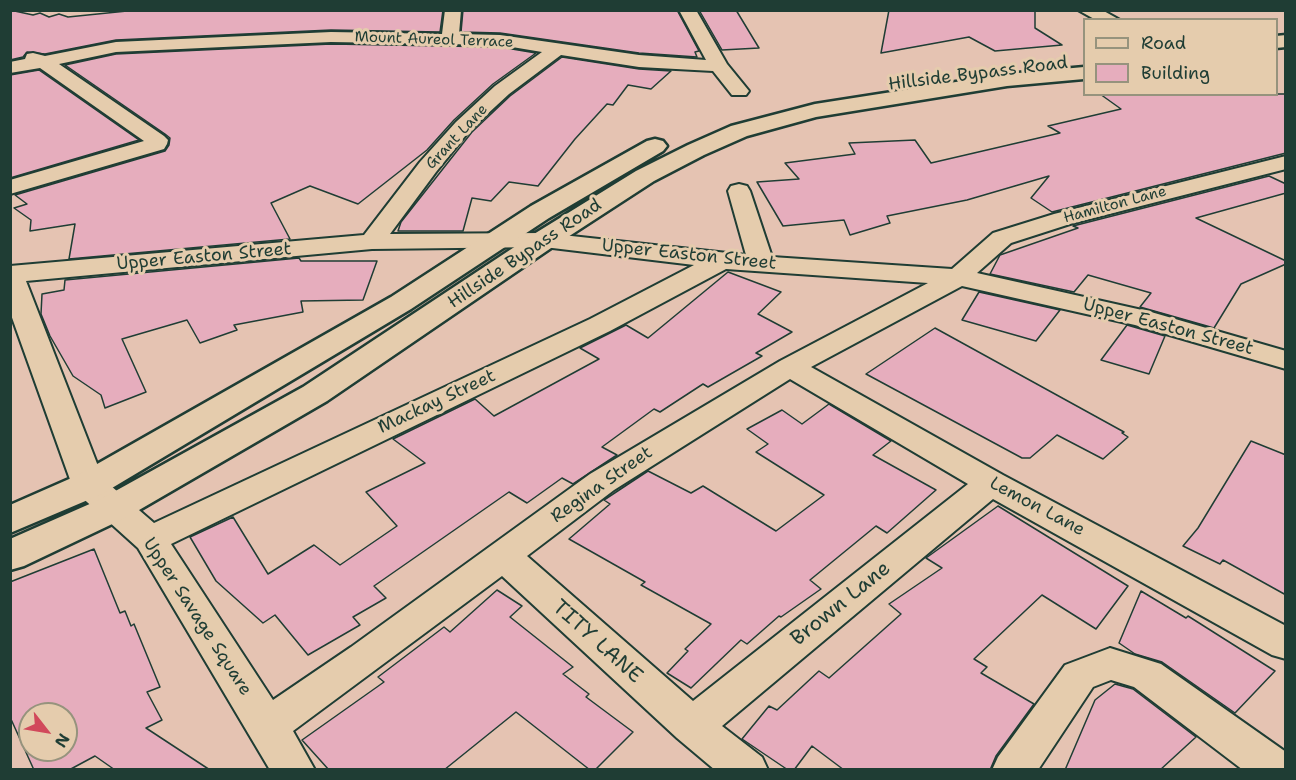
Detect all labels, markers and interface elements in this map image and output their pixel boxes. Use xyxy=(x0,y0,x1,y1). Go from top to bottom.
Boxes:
legend xyxy=(1083,18,1278,96)
street label: Mount Aureol Terrace xyxy=(354,28,514,52)
text: Road xyxy=(1141,31,1186,55)
street label: Hillside Bypass Road xyxy=(887,52,1069,96)
text: Building xyxy=(1141,61,1210,85)
street label: Grant Lane xyxy=(422,101,492,173)
street label: Hamilton Lane xyxy=(1062,183,1168,227)
street label: Hillside Bypass Road xyxy=(444,195,606,313)
street label: Upper Easton Street xyxy=(601,235,777,275)
street label: Upper Easton Street xyxy=(116,239,292,275)
street label: Upper Easton Street xyxy=(1080,294,1256,360)
street label: Mackay Street xyxy=(375,365,499,439)
street label: Regina Street xyxy=(547,442,657,528)
street label: Lemon Lane xyxy=(986,473,1088,541)
street label: Upper Savage Square xyxy=(138,534,256,700)
street label: Brown Lane xyxy=(786,556,896,652)
street label: TITY LANE xyxy=(547,595,647,689)
north arrow xyxy=(18,702,78,762)
text: N xyxy=(50,730,74,751)

